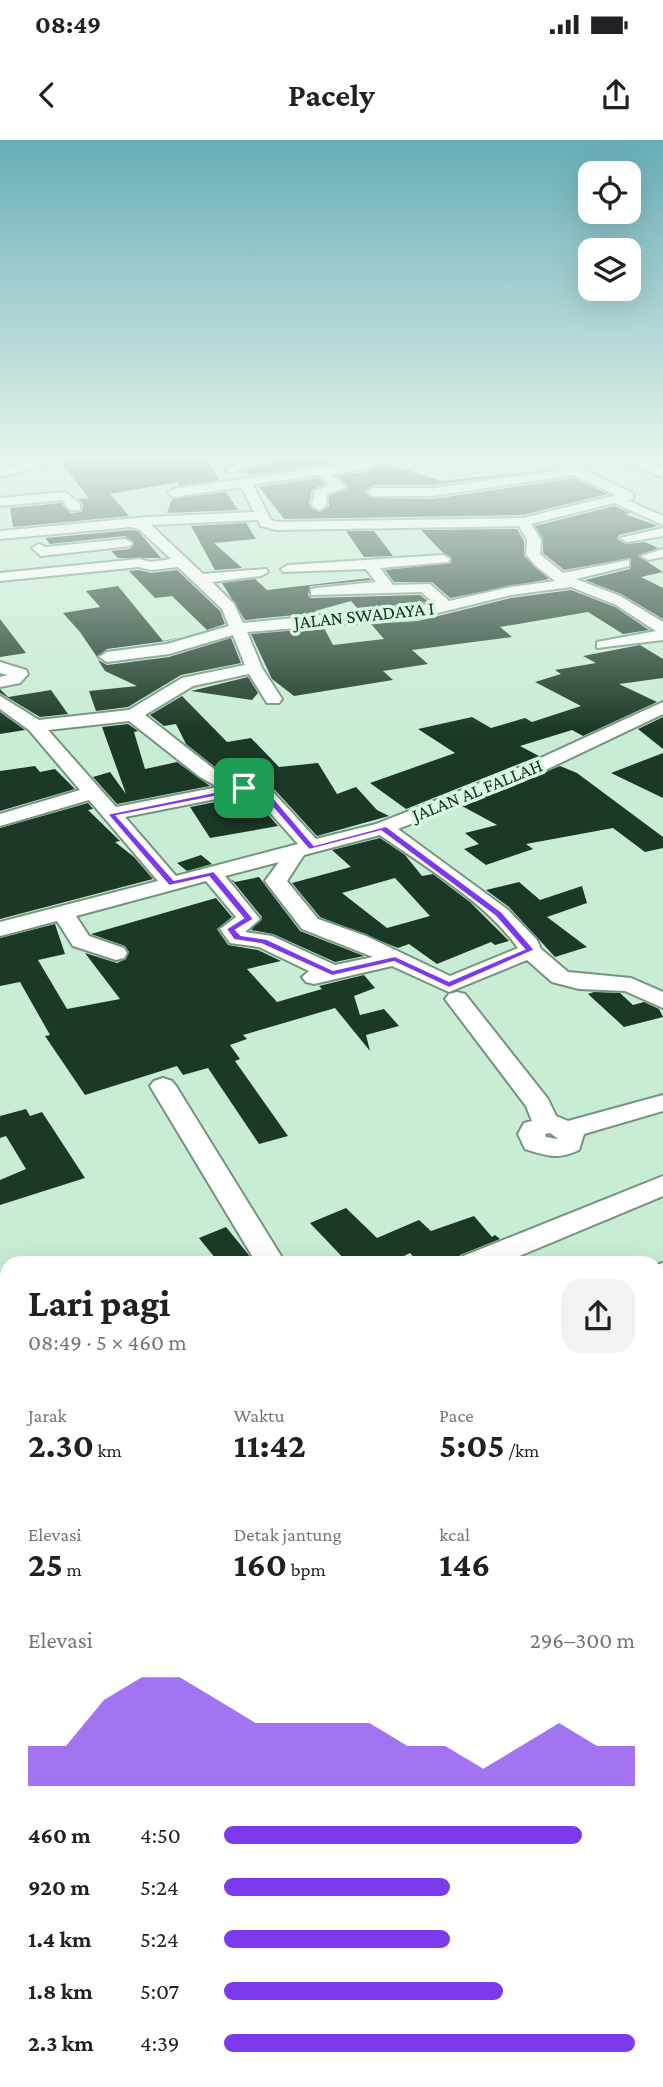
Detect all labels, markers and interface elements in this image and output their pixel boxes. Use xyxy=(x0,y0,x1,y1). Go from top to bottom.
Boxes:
text: 08:49 xyxy=(35,10,101,39)
icon: back xyxy=(28,76,66,114)
icon: share xyxy=(597,76,635,114)
text: Pacely xyxy=(288,77,375,113)
map controls xyxy=(578,161,641,301)
button: locate xyxy=(578,161,641,224)
button: layers xyxy=(578,238,641,301)
street label: JALAN SWADAYA I xyxy=(291,597,435,633)
street label: JALAN AL FALLAH xyxy=(407,754,545,826)
pin xyxy=(214,758,274,818)
icon: arrive xyxy=(225,769,263,807)
button: share xyxy=(561,1279,635,1353)
text: Lari pagi xyxy=(28,1282,170,1324)
text: 08:49 · 5 × 460 m xyxy=(28,1329,187,1355)
text: Jarak xyxy=(28,1405,67,1426)
text: Waktu xyxy=(234,1405,284,1426)
text: Pace xyxy=(439,1405,474,1426)
text: 2.30 xyxy=(28,1426,94,1465)
text: 11:42 xyxy=(234,1426,306,1465)
text: 5:05 xyxy=(439,1426,505,1465)
text: km xyxy=(94,1440,122,1461)
text: /km xyxy=(505,1440,539,1461)
text: Elevasi xyxy=(28,1524,81,1545)
text: Detak jantung xyxy=(234,1524,342,1545)
text: kcal xyxy=(439,1524,470,1545)
text: 25 xyxy=(28,1545,63,1584)
text: 160 xyxy=(234,1545,287,1584)
text: 146 xyxy=(439,1545,490,1584)
text: m xyxy=(63,1559,82,1580)
text: bpm xyxy=(287,1559,326,1580)
text: Elevasi xyxy=(28,1627,93,1653)
text: 296–300 m xyxy=(530,1627,635,1653)
text: 460 m xyxy=(28,1822,91,1848)
text: 4:50 xyxy=(140,1822,181,1848)
text: 920 m xyxy=(28,1874,90,1900)
text: 5:24 xyxy=(140,1874,179,1900)
text: 1.4 km xyxy=(28,1926,91,1952)
text: 5:24 xyxy=(140,1926,179,1952)
text: 1.8 km xyxy=(28,1978,93,2004)
text: 5:07 xyxy=(140,1978,179,2004)
text: 2.3 km xyxy=(28,2030,94,2056)
text: 4:39 xyxy=(140,2030,180,2056)

